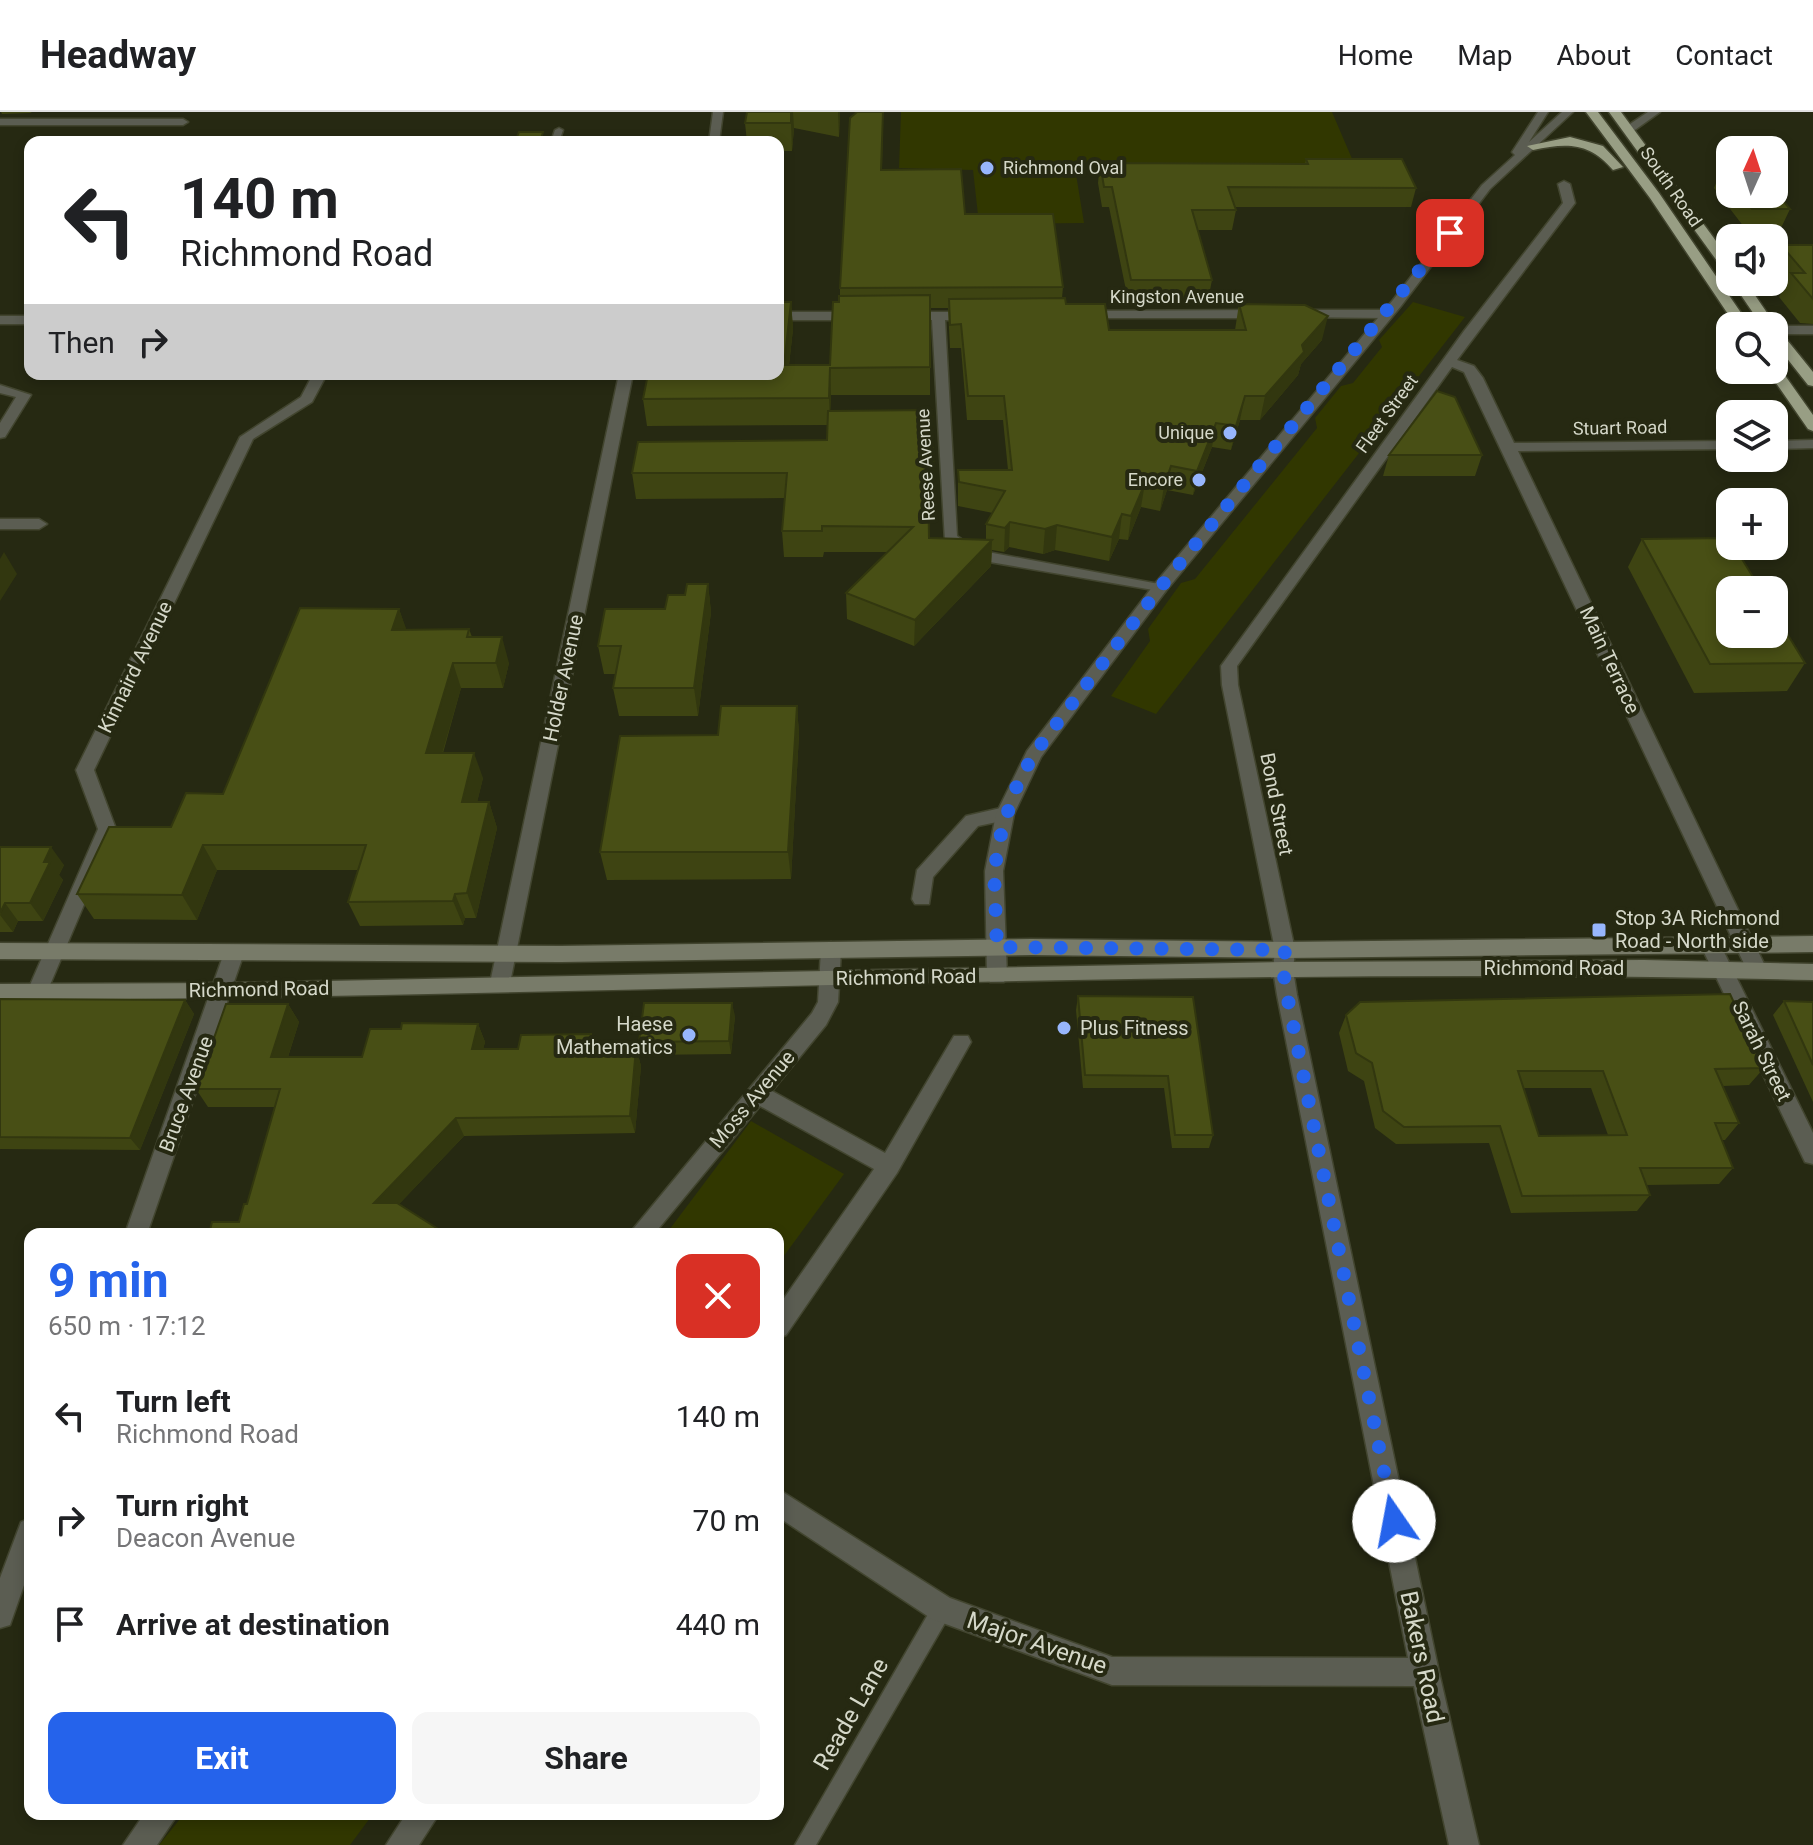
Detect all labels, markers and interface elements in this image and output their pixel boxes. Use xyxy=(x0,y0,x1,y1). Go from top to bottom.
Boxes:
text: Headway xyxy=(40,33,196,77)
text: Home xyxy=(1338,39,1413,72)
text: Map xyxy=(1457,39,1513,72)
text: About xyxy=(1557,39,1631,72)
text: Contact xyxy=(1675,39,1773,72)
north arrow xyxy=(1716,136,1788,208)
map controls xyxy=(1716,136,1788,648)
street label: South Road xyxy=(1636,143,1707,231)
place label: Richmond Oval xyxy=(1003,157,1124,178)
marker: Richmond Oval xyxy=(978,159,996,177)
text: 140 m xyxy=(180,166,339,232)
icon: left xyxy=(48,168,152,272)
pin xyxy=(1416,199,1484,267)
icon: arrive xyxy=(1428,211,1472,255)
button: sound xyxy=(1716,224,1788,296)
text: Richmond Road xyxy=(180,233,433,275)
street label: Kingston Avenue xyxy=(1110,286,1244,307)
button: search xyxy=(1716,312,1788,384)
icon: right xyxy=(131,320,175,364)
text: Then xyxy=(48,325,115,360)
street label: Fleet Street xyxy=(1351,371,1422,457)
button: layers xyxy=(1716,400,1788,472)
street label: Reese Avenue xyxy=(912,408,939,522)
street label: Stuart Road xyxy=(1573,416,1667,439)
place label: Unique xyxy=(1158,422,1214,443)
marker: Unique xyxy=(1221,424,1239,442)
place label: Encore xyxy=(1128,469,1183,490)
marker: Encore xyxy=(1190,471,1208,489)
button: + xyxy=(1716,488,1788,560)
button: − xyxy=(1716,576,1788,648)
street label: Kinnaird Avenue xyxy=(93,597,177,737)
street label: Main Terrace xyxy=(1575,603,1645,717)
street label: Holder Avenue xyxy=(538,612,588,744)
street label: Bond Street xyxy=(1255,751,1299,857)
place label: Stop 3A Richmond Road - North side xyxy=(1615,906,1780,953)
marker: Stop 3A Richmond Road - North side xyxy=(1590,921,1608,939)
street label: Richmond Road xyxy=(1484,956,1624,980)
street label: Richmond Road xyxy=(835,964,977,990)
street label: Richmond Road xyxy=(188,976,330,1002)
street label: Sarah Street xyxy=(1727,997,1797,1105)
place label: Haese Mathematics xyxy=(556,1012,673,1059)
place label: Plus Fitness xyxy=(1080,1016,1189,1040)
marker: Plus Fitness xyxy=(1055,1019,1073,1037)
marker: Haese Mathematics xyxy=(680,1026,698,1044)
street label: Bruce Avenue xyxy=(154,1033,218,1155)
street label: Moss Avenue xyxy=(704,1045,800,1153)
text: 9 min xyxy=(48,1252,169,1309)
button: close xyxy=(676,1254,760,1338)
text: 650 m · 17:12 xyxy=(48,1311,206,1341)
text: Turn left xyxy=(116,1384,231,1419)
icon: left xyxy=(48,1394,92,1438)
text: 140 m xyxy=(676,1399,760,1434)
text: Richmond Road xyxy=(116,1419,299,1449)
position arrow xyxy=(1352,1479,1436,1563)
text: Turn right xyxy=(116,1488,249,1523)
icon: right xyxy=(48,1498,92,1542)
text: 70 m xyxy=(693,1503,760,1538)
text: Deacon Avenue xyxy=(116,1523,295,1553)
street label: Bakers Road xyxy=(1394,1588,1450,1726)
icon: arrive xyxy=(48,1602,92,1646)
street label: Major Avenue xyxy=(963,1606,1111,1680)
text: Arrive at destination xyxy=(116,1607,390,1642)
text: 440 m xyxy=(676,1607,760,1642)
street label: Reade Lane xyxy=(808,1653,894,1775)
button: Exit xyxy=(48,1712,396,1804)
button: Share xyxy=(412,1712,760,1804)

